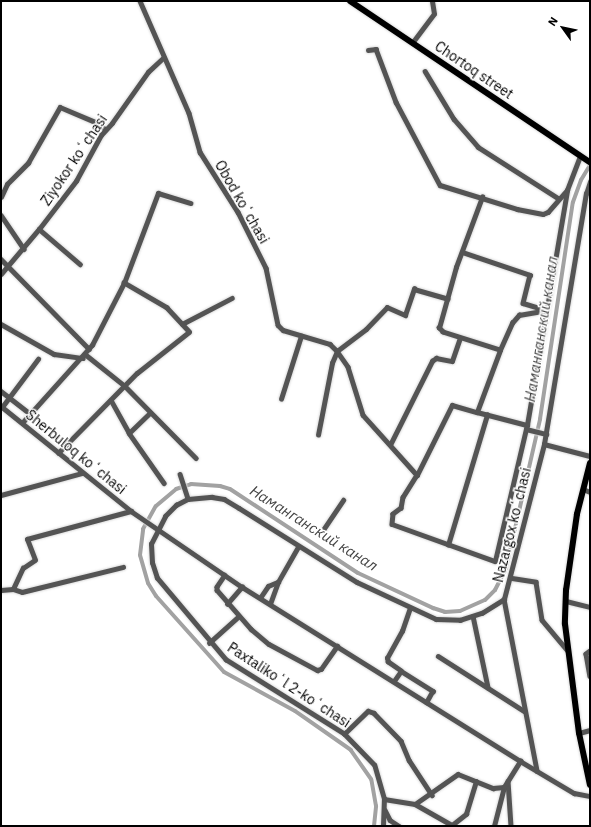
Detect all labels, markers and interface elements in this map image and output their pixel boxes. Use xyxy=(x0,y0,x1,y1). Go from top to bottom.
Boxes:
north arrow xyxy=(543,8,583,48)
text: N xyxy=(545,14,561,29)
street label: Chortoq street xyxy=(432,38,516,102)
street label: Ziyokor koʻchasi xyxy=(37,111,111,209)
street label: Obod koʻchasi xyxy=(211,157,273,247)
water label: Наманганский канал xyxy=(521,255,561,403)
street label: Sherbuloq koʻchasi xyxy=(22,406,130,498)
street label: Nazargox koʻchasi xyxy=(490,466,534,584)
water label: Наманганский канал xyxy=(247,481,381,575)
street label: Paxtalikoʻl 2-koʻchasi xyxy=(224,639,354,731)

